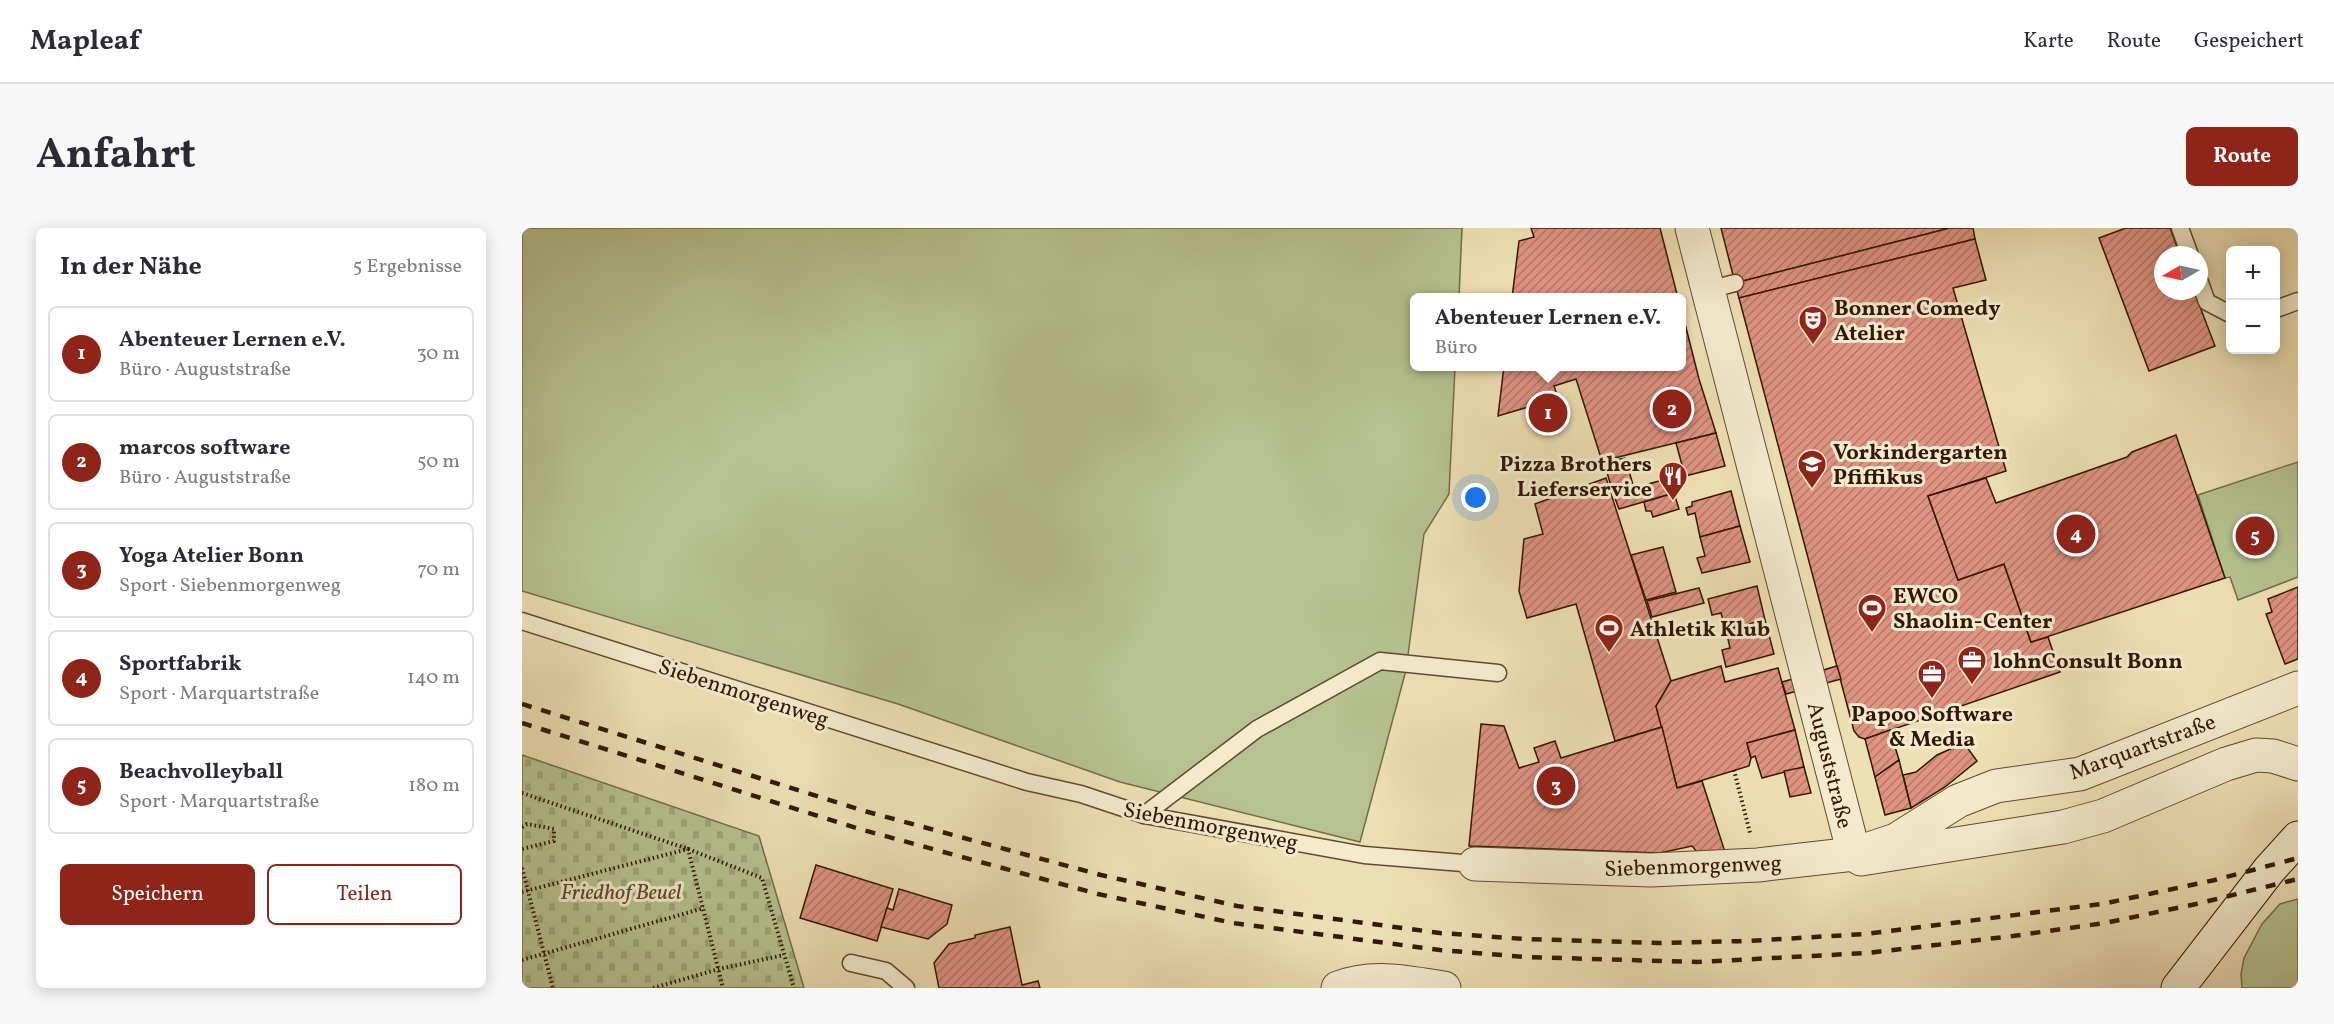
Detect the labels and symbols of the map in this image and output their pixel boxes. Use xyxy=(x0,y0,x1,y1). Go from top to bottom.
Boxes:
north arrow xyxy=(2154,246,2208,300)
place label: Bonner Comedy Atelier xyxy=(1834,294,2001,350)
theatre icon: Bonner Comedy Atelier xyxy=(1797,304,1829,346)
pin: 2 xyxy=(1652,386,1692,432)
pin: 1 xyxy=(1528,390,1568,435)
place label: Vorkindergarten Pfiffikus xyxy=(1833,438,2008,494)
school or university icon: Vorkindergarten Pfiffikus xyxy=(1796,448,1828,490)
place label: Pizza Brothers Lieferservice xyxy=(1499,450,1652,506)
restaurant icon: Pizza Brothers Lieferservice xyxy=(1657,460,1689,502)
your location xyxy=(1461,483,1490,512)
pin: 4 xyxy=(2056,512,2096,556)
pin: 5 xyxy=(2236,514,2274,558)
place label: EWCO Shaolin-Center xyxy=(1893,582,2053,638)
sports icon: EWCO Shaolin-Center xyxy=(1856,592,1888,634)
sports icon: Athletik Klub xyxy=(1593,612,1625,654)
place label: Athletik Klub xyxy=(1630,615,1770,646)
office icon: lohnConsult Bonn xyxy=(1956,644,1988,686)
place label: lohnConsult Bonn xyxy=(1993,647,2183,678)
street label: Siebenmorgenweg xyxy=(654,652,832,737)
office icon: Papoo Software & Media xyxy=(1916,658,1948,700)
street label: Auguststraße xyxy=(1798,699,1859,832)
place label: Papoo Software & Media xyxy=(1851,700,2013,756)
street label: Marquartstraße xyxy=(2065,707,2220,789)
pin: 3 xyxy=(1536,764,1576,808)
street label: Siebenmorgenweg xyxy=(1120,795,1301,860)
street label: Siebenmorgenweg xyxy=(1604,849,1782,886)
park label: Friedhof Beuel xyxy=(560,878,682,909)

